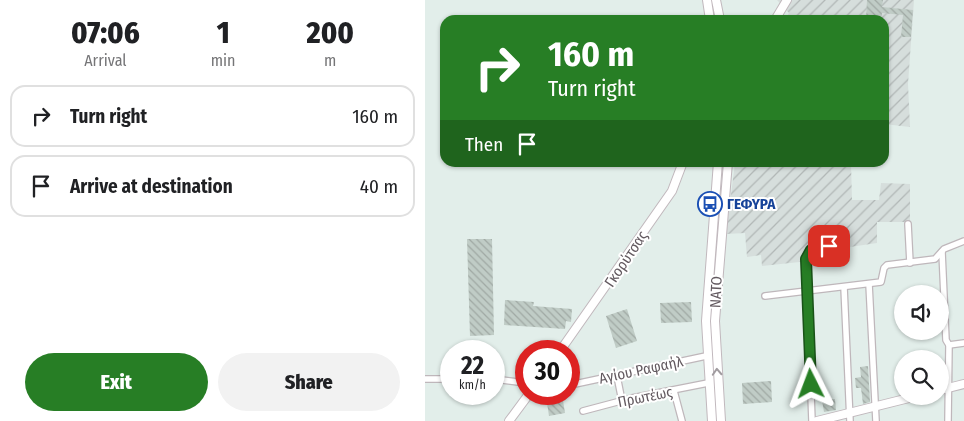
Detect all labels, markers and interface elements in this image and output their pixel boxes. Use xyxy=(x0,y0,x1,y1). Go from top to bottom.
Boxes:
text: 07:06 xyxy=(71,15,140,51)
text: 1 xyxy=(217,15,230,51)
text: 200 xyxy=(307,15,354,51)
text: 160 m xyxy=(548,33,634,75)
icon: right xyxy=(465,35,530,100)
text: Arrival xyxy=(84,51,127,70)
text: min xyxy=(211,51,236,70)
text: m xyxy=(324,51,336,70)
text: Turn right xyxy=(548,75,636,102)
icon: right xyxy=(27,102,55,130)
text: Turn right xyxy=(70,105,147,128)
text: 160 m xyxy=(352,105,398,128)
icon: arrive xyxy=(513,130,541,158)
text: Then xyxy=(465,133,503,156)
icon: arrive xyxy=(27,172,55,200)
text: Arrive at destination xyxy=(70,175,233,198)
text: 40 m xyxy=(360,175,398,198)
bus stop icon: ΓΕΦΥΡΑ xyxy=(697,191,723,217)
place label: ΓΕΦΥΡΑ xyxy=(727,195,776,213)
pin xyxy=(808,225,850,267)
street label: Γκορύτσας xyxy=(601,227,652,291)
icon: arrive xyxy=(815,232,843,260)
street label: ΝΑΤΟ xyxy=(706,276,726,308)
map controls xyxy=(894,285,949,405)
button: sound xyxy=(894,285,949,340)
speed limit sign: 30 xyxy=(515,340,580,405)
button: search xyxy=(894,350,949,405)
text: 22 xyxy=(461,351,484,381)
street label: Αγίου Ραφαήλ xyxy=(597,352,685,388)
button: Exit xyxy=(25,353,208,411)
button: Share xyxy=(218,353,400,411)
position arrow xyxy=(784,357,836,409)
one-way arrow xyxy=(711,368,722,376)
text: km/h xyxy=(459,378,486,392)
street label: Πρωτέως xyxy=(616,383,675,411)

